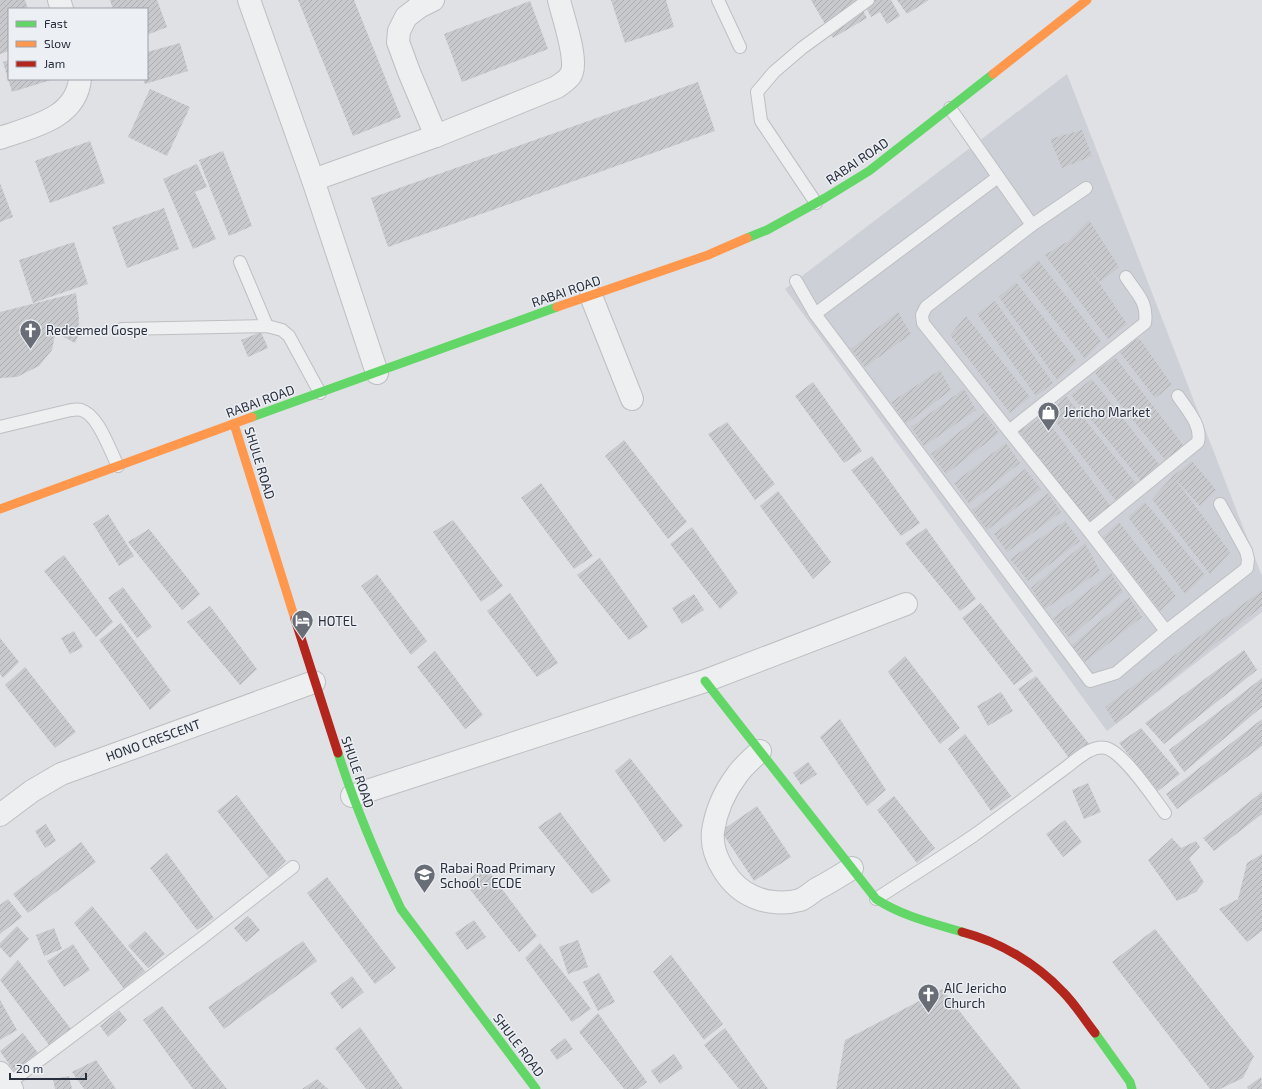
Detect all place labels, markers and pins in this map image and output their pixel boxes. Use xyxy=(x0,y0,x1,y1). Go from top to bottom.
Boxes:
church icon: Redeemed Gospe xyxy=(17,317,43,350)
place label: Redeemed Gospe xyxy=(46,322,148,338)
shop icon: Jericho Market xyxy=(1035,399,1061,432)
place label: Jericho Market xyxy=(1064,404,1150,420)
hotel icon: HOTEL xyxy=(289,608,315,641)
place label: HOTEL xyxy=(318,613,357,629)
place label: Rabai Road Primary School - ECDE xyxy=(440,860,556,891)
school or university icon: Rabai Road Primary School - ECDE xyxy=(412,862,438,895)
place label: AIC Jericho Church xyxy=(944,980,1007,1011)
church icon: AIC Jericho Church xyxy=(915,982,941,1015)

